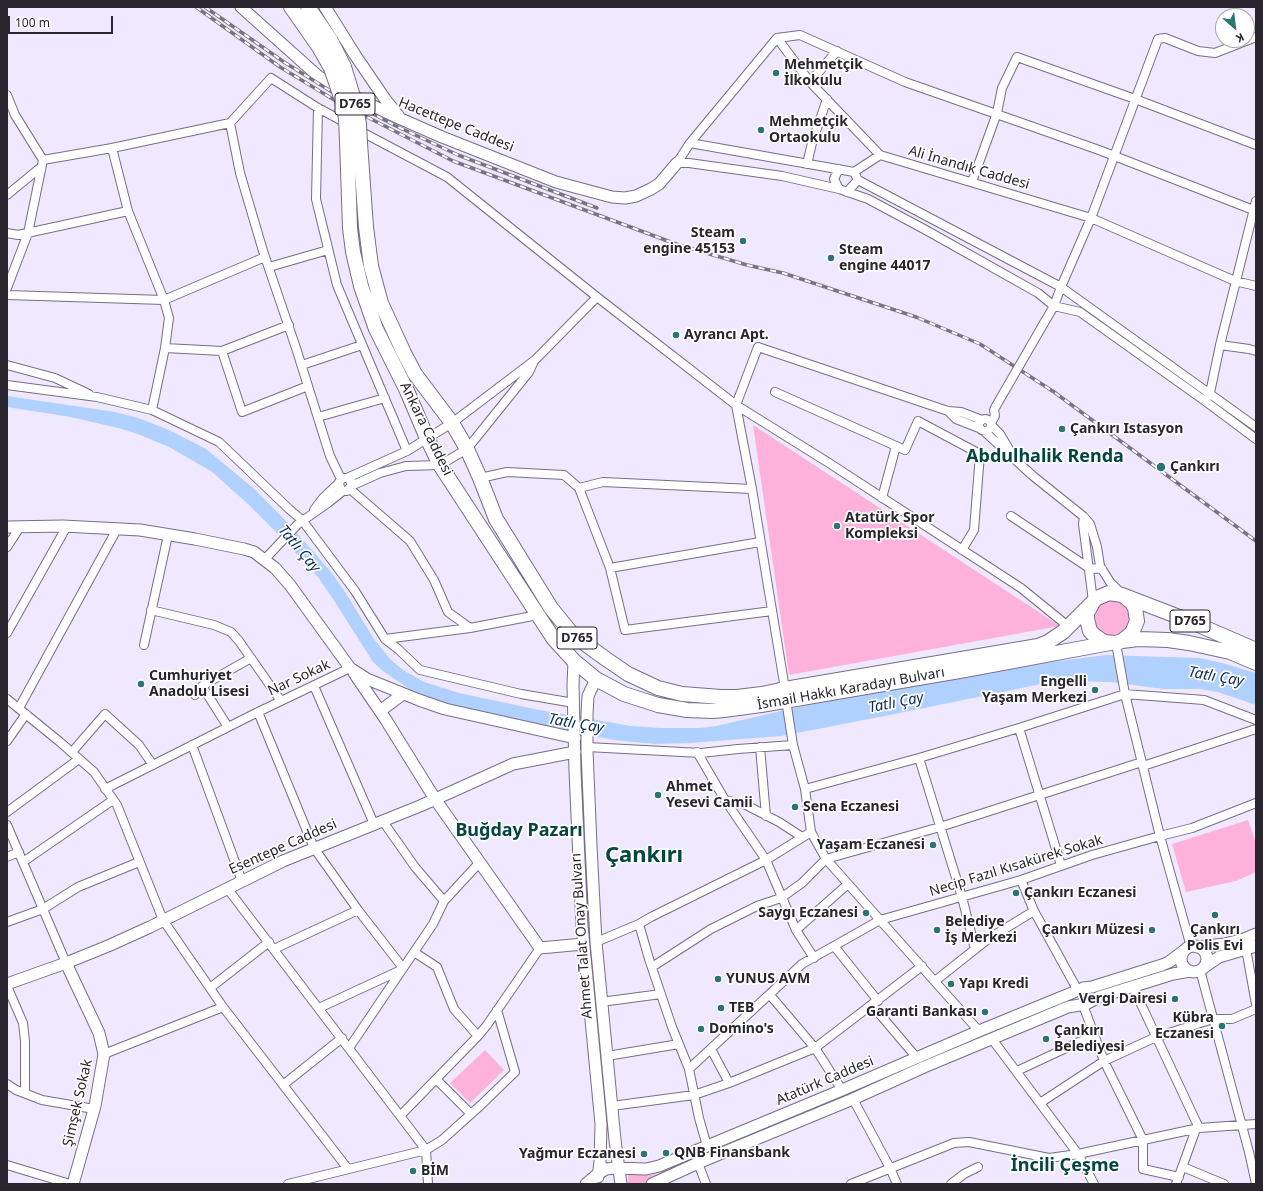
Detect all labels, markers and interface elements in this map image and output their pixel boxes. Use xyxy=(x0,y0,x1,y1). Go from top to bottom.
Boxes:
scale bar xyxy=(10,8,115,34)
north arrow xyxy=(1215,8,1255,48)
text: 100 m xyxy=(15,14,50,31)
text: K xyxy=(1234,30,1247,46)
place label: Mehmetçik İlkokulu xyxy=(784,57,863,90)
marker: Mehmetçik İlkokulu xyxy=(771,68,781,78)
road number: D765 xyxy=(335,93,375,115)
street label: Hacettepe Caddesi xyxy=(396,94,516,156)
place label: Mehmetçik Ortaokulu xyxy=(769,114,848,146)
marker: Mehmetçik Ortaokulu xyxy=(756,125,766,135)
street label: Ali İnandık Caddesi xyxy=(907,143,1031,193)
place label: Steam engine 45153 xyxy=(643,225,735,258)
marker: Steam engine 45153 xyxy=(738,236,748,246)
place label: Steam engine 44017 xyxy=(839,242,931,274)
marker: Steam engine 44017 xyxy=(826,253,836,263)
place label: Ayrancı Apt. xyxy=(684,327,769,343)
marker: Ayrancı Apt. xyxy=(671,330,681,340)
street label: Ankara Caddesi xyxy=(396,379,456,479)
place label: Çankırı Istasyon xyxy=(1070,421,1183,437)
marker: Çankırı Istasyon xyxy=(1057,424,1067,434)
district label: Abdulhalik Renda xyxy=(966,446,1124,468)
place label: Çankırı xyxy=(1170,459,1220,475)
marker: Çankırı xyxy=(1155,461,1167,473)
place label: Atatürk Spor Kompleksi xyxy=(845,510,934,542)
marker: Atatürk Spor Kompleksi xyxy=(832,521,842,531)
water label: Tatlı Çay xyxy=(274,522,324,576)
road number: D765 xyxy=(1170,610,1210,632)
road number: D765 xyxy=(557,627,597,649)
street label: Nar Sokak xyxy=(265,656,333,700)
water label: Tatlı Çay xyxy=(1187,663,1245,691)
street label: İsmail Hakkı Karadayı Bulvarı xyxy=(756,664,946,714)
place label: Cumhuriyet Anadolu Lisesi xyxy=(149,668,249,700)
place label: Engelli Yaşam Merkezi xyxy=(982,674,1087,706)
marker: Cumhuriyet Anadolu Lisesi xyxy=(136,679,146,689)
marker: Engelli Yaşam Merkezi xyxy=(1090,685,1100,695)
water label: Tatlı Çay xyxy=(867,689,925,717)
water label: Tatlı Çay xyxy=(547,710,605,738)
place label: Ahmet Yesevi Camii xyxy=(666,779,753,812)
marker: Ahmet Yesevi Camii xyxy=(653,790,663,800)
place label: Sena Eczanesi xyxy=(803,799,899,815)
marker: Sena Eczanesi xyxy=(790,802,800,812)
street label: Esentepe Caddesi xyxy=(226,816,340,878)
district label: Buğday Pazarı xyxy=(455,820,583,842)
street label: Necip Fazıl Kısakürek Sokak xyxy=(927,832,1105,900)
place label: Yaşam Eczanesi xyxy=(817,837,925,853)
marker: Yaşam Eczanesi xyxy=(928,840,938,850)
district label: Çankırı xyxy=(605,843,683,869)
street label: Ahmet Talat Onay Bulvarı xyxy=(568,853,596,1019)
place label: Çankırı Eczanesi xyxy=(1024,885,1136,901)
marker: Çankırı Eczanesi xyxy=(1011,888,1021,898)
place label: Saygı Eczanesi xyxy=(758,905,858,921)
marker: Saygı Eczanesi xyxy=(861,908,871,918)
marker: Çankırı Polis Evi xyxy=(1210,910,1220,920)
place label: Belediye İş Merkezi xyxy=(945,914,1017,946)
place label: Çankırı Müzesi xyxy=(1042,922,1144,938)
place label: Çankırı Polis Evi xyxy=(1187,922,1243,954)
marker: Belediye İş Merkezi xyxy=(932,925,942,935)
marker: Çankırı Müzesi xyxy=(1147,925,1157,935)
place label: YUNUS AVM xyxy=(726,971,810,987)
marker: YUNUS AVM xyxy=(713,974,723,984)
place label: Yapı Kredi xyxy=(959,976,1029,992)
marker: Yapı Kredi xyxy=(946,979,956,989)
place label: Vergi Dairesi xyxy=(1079,991,1167,1007)
marker: Vergi Dairesi xyxy=(1170,994,1180,1004)
place label: TEB xyxy=(729,1000,754,1016)
marker: TEB xyxy=(716,1003,726,1013)
place label: Garanti Bankası xyxy=(866,1004,977,1020)
marker: Garanti Bankası xyxy=(980,1007,990,1017)
place label: Kübra Eczanesi xyxy=(1155,1010,1214,1042)
place label: Domino's xyxy=(709,1021,774,1037)
marker: Kübra Eczanesi xyxy=(1217,1021,1227,1031)
place label: Çankırı Belediyesi xyxy=(1054,1023,1125,1056)
marker: Domino's xyxy=(696,1024,706,1034)
marker: Çankırı Belediyesi xyxy=(1041,1034,1051,1044)
street label: Atatürk Caddesi xyxy=(774,1053,876,1109)
street label: Şimşek Sokak xyxy=(60,1058,96,1148)
place label: QNB Finansbank xyxy=(674,1145,790,1161)
place label: Yağmur Eczanesi xyxy=(519,1146,636,1162)
marker: QNB Finansbank xyxy=(661,1148,671,1158)
marker: Yağmur Eczanesi xyxy=(639,1149,649,1159)
district label: İncili Çeşme xyxy=(1011,1155,1119,1177)
place label: BİM xyxy=(421,1163,449,1179)
marker: BİM xyxy=(408,1166,418,1176)

